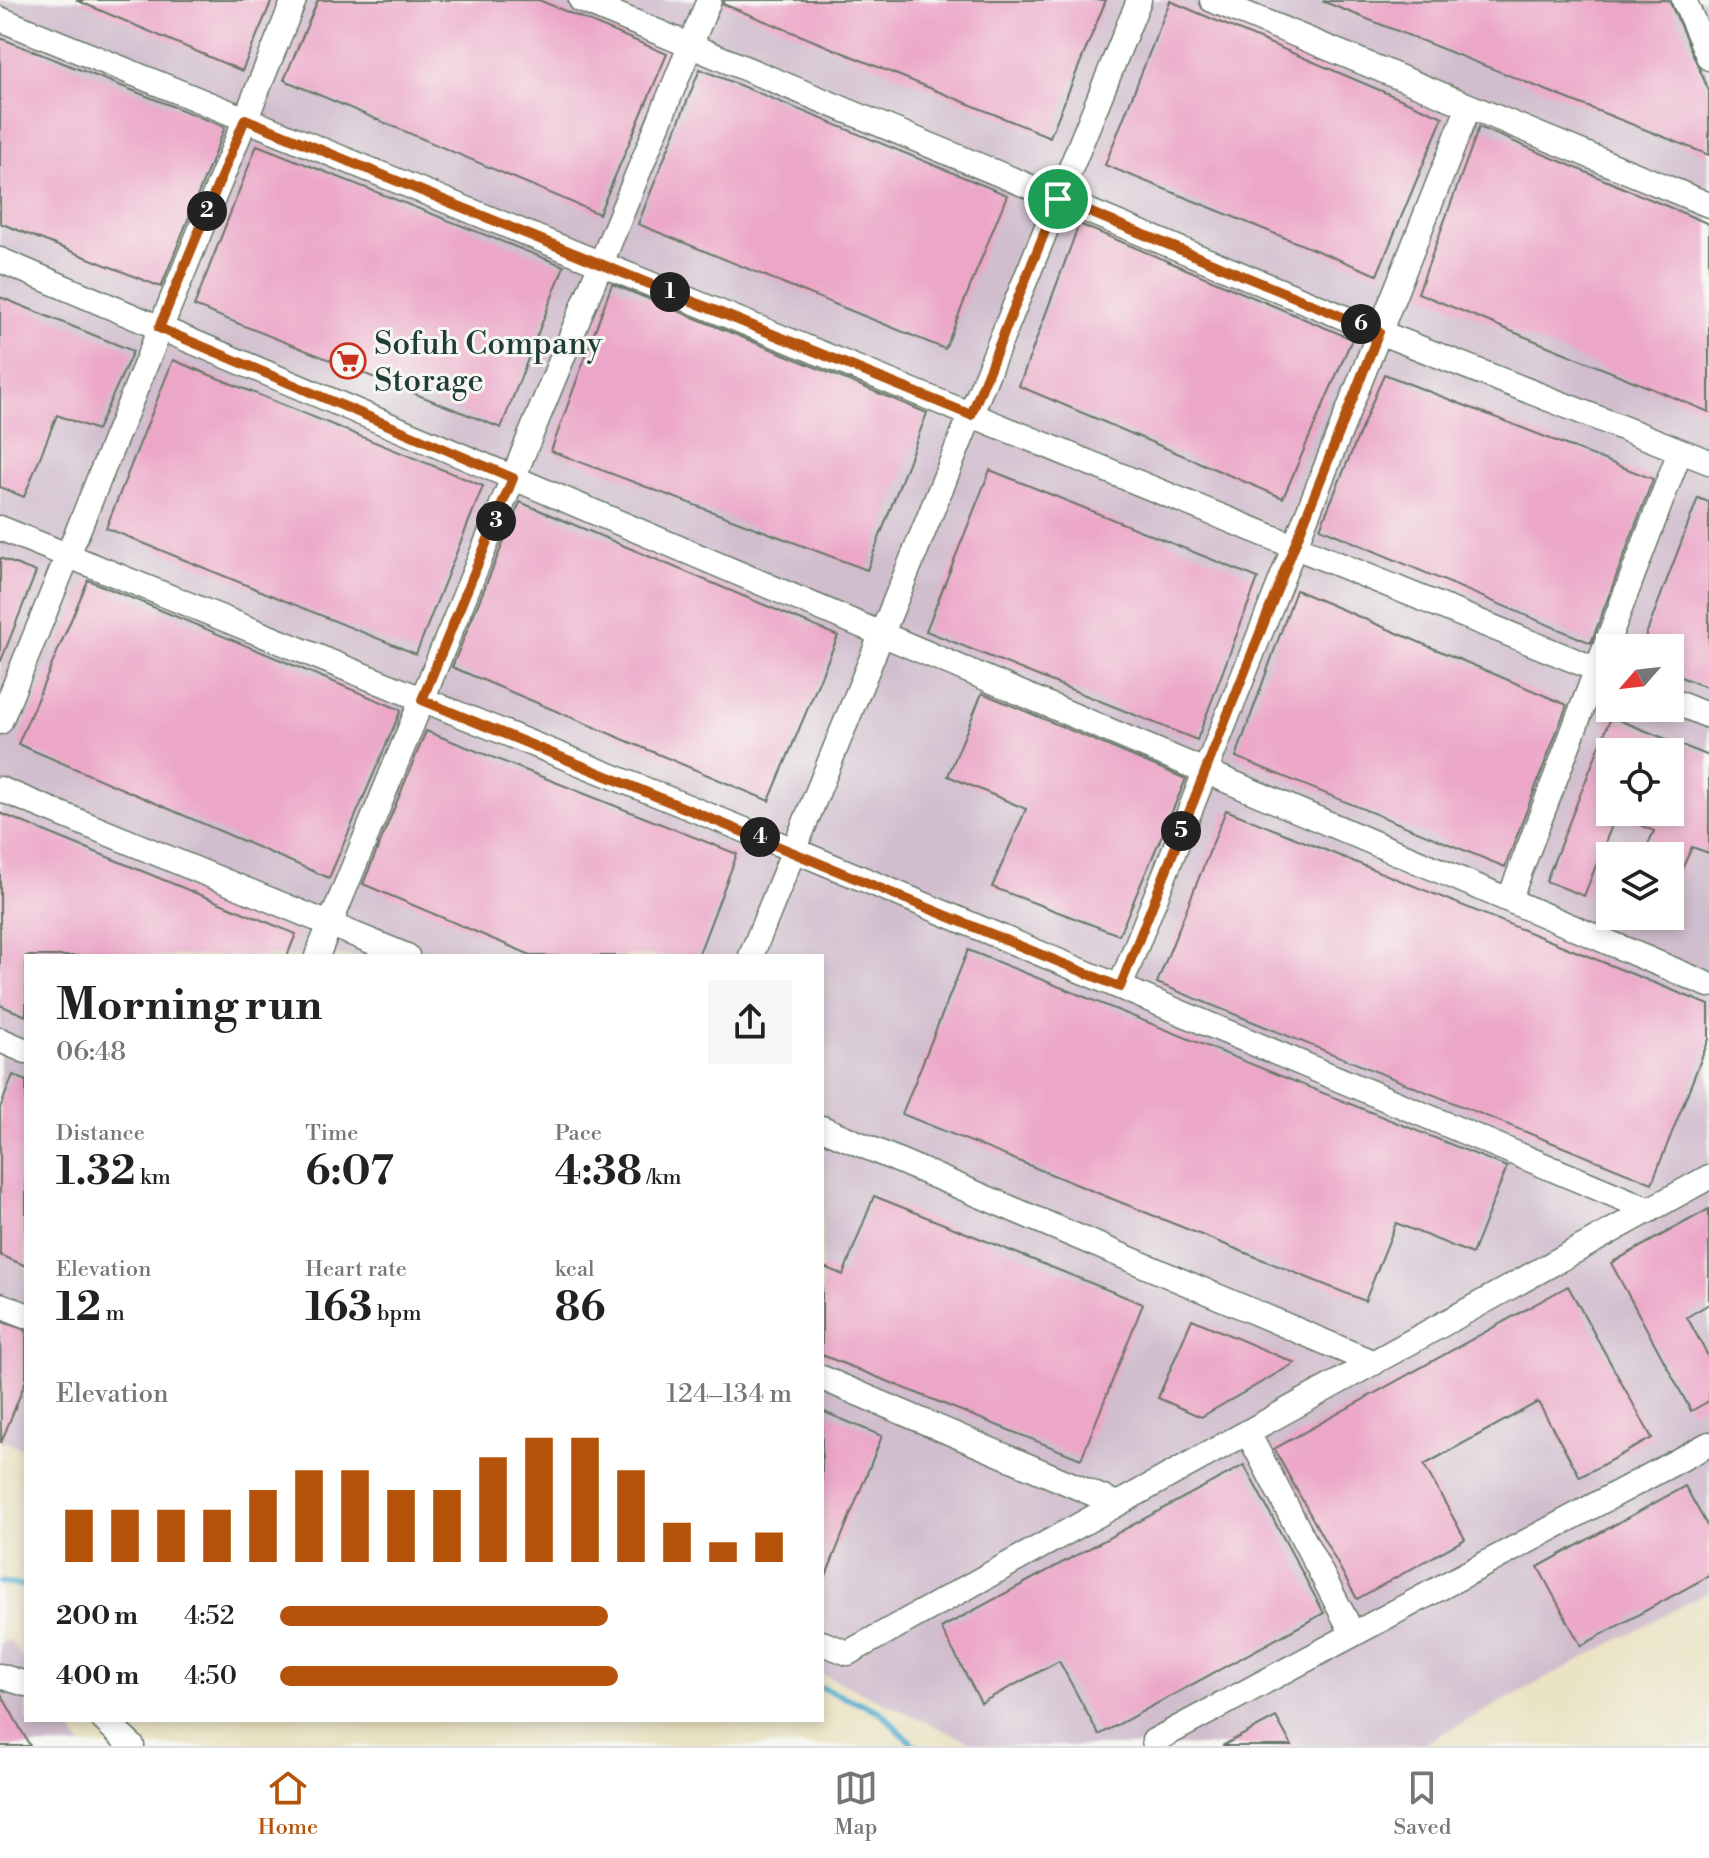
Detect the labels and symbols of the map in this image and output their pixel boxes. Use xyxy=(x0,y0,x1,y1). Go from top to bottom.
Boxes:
pin xyxy=(1024,165,1092,233)
pin: 2 xyxy=(187,191,227,231)
pin: 1 xyxy=(650,272,690,312)
pin: 6 xyxy=(1341,304,1381,344)
place label: Sofuh Company Storage xyxy=(374,324,603,401)
supermarket icon: Sofuh Company Storage xyxy=(329,342,367,380)
pin: 3 xyxy=(476,501,516,541)
north arrow xyxy=(1596,634,1684,722)
pin: 5 xyxy=(1161,811,1201,851)
pin: 4 xyxy=(740,817,780,857)

